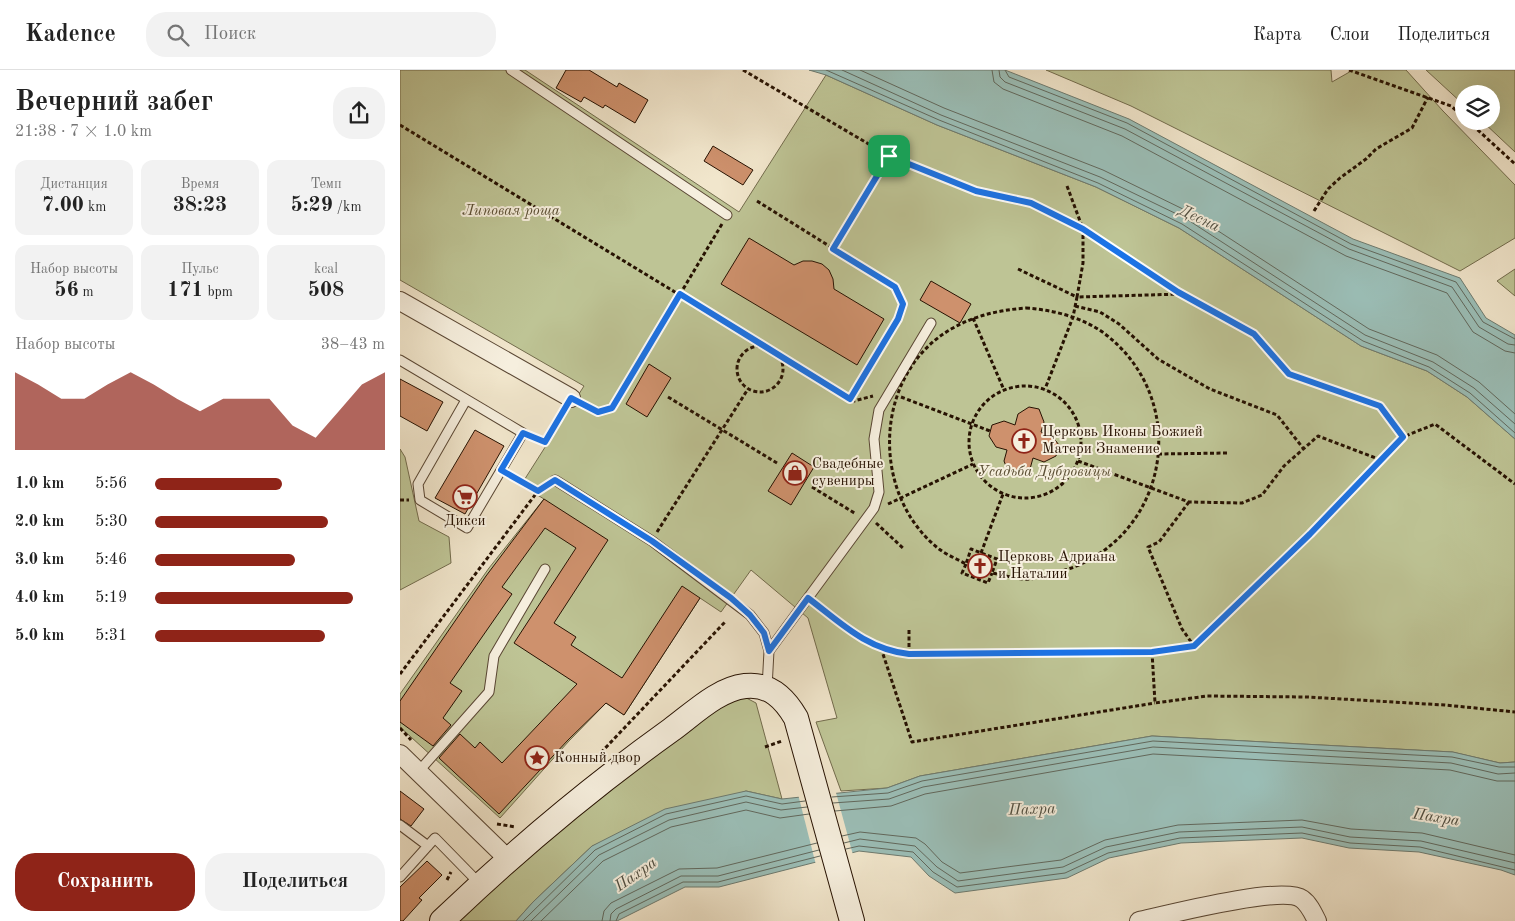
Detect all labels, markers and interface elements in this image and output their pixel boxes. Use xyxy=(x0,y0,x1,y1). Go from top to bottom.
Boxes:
search box xyxy=(146,12,496,57)
icon: search xyxy=(164,21,192,49)
text: Kadence xyxy=(25,23,116,47)
text: Поиск xyxy=(204,25,256,44)
text: Карта xyxy=(1253,26,1302,44)
text: Слои xyxy=(1330,26,1369,44)
text: Поделиться xyxy=(1397,26,1490,44)
map controls xyxy=(1455,85,1500,130)
button: layers xyxy=(1455,85,1500,130)
button: share xyxy=(333,87,385,139)
text: Вечерний забег xyxy=(15,89,213,117)
text: 21:38 · 7 × 1.0 km xyxy=(15,124,152,140)
pin xyxy=(868,135,910,177)
icon: arrive xyxy=(875,142,903,170)
text: Дистанция xyxy=(40,177,108,191)
text: Время xyxy=(181,177,219,191)
text: Темп xyxy=(310,177,342,191)
text: 7.00 xyxy=(42,195,84,216)
text: 38:23 xyxy=(173,195,227,216)
text: 5:29 xyxy=(290,195,333,216)
text: km xyxy=(84,200,106,214)
text: /km xyxy=(333,200,362,214)
water label: Десна xyxy=(1174,202,1222,235)
park label: Липовая роща xyxy=(462,204,560,219)
text: Набор высоты xyxy=(30,262,118,276)
text: Пульс xyxy=(181,262,219,276)
text: kcal xyxy=(314,262,338,276)
text: 56 xyxy=(54,280,79,301)
text: 171 xyxy=(167,280,204,301)
text: 508 xyxy=(308,280,344,301)
text: m xyxy=(79,285,94,299)
text: bpm xyxy=(204,285,233,299)
text: Набор высоты xyxy=(15,337,115,353)
text: 38–43 m xyxy=(321,337,385,353)
place label: Церковь Иконы Божией Матери Знамение xyxy=(1042,425,1203,457)
church icon: Церковь Иконы Божией Матери Знамение xyxy=(1011,428,1037,454)
place label: Свадебные сувениры xyxy=(812,457,883,489)
shop icon: Свадебные сувениры xyxy=(782,460,808,486)
park label: Усадьба Дубровицы xyxy=(977,464,1111,480)
text: 1.0 km xyxy=(15,476,64,492)
text: 5:56 xyxy=(95,476,127,492)
supermarket icon: Дикси xyxy=(452,484,478,510)
text: 2.0 km xyxy=(15,514,64,530)
text: 5:30 xyxy=(95,514,127,530)
place label: Дикси xyxy=(444,514,486,529)
place label: Церковь Адриана и Наталии xyxy=(998,550,1116,582)
text: 3.0 km xyxy=(15,552,64,568)
text: 5:46 xyxy=(95,552,127,568)
church icon: Церковь Адриана и Наталии xyxy=(967,553,993,579)
text: 4.0 km xyxy=(15,590,64,606)
text: 5:19 xyxy=(95,590,127,606)
text: 5.0 km xyxy=(15,628,64,644)
text: 5:31 xyxy=(95,628,127,644)
place icon: Конный двор xyxy=(524,745,550,771)
place label: Конный двор xyxy=(554,751,641,766)
water label: Пахра xyxy=(1007,801,1056,819)
water label: Пахра xyxy=(1410,806,1461,830)
button: Сохранить xyxy=(15,853,195,911)
button: Поделиться xyxy=(205,853,385,911)
water label: Пахра xyxy=(611,855,660,896)

